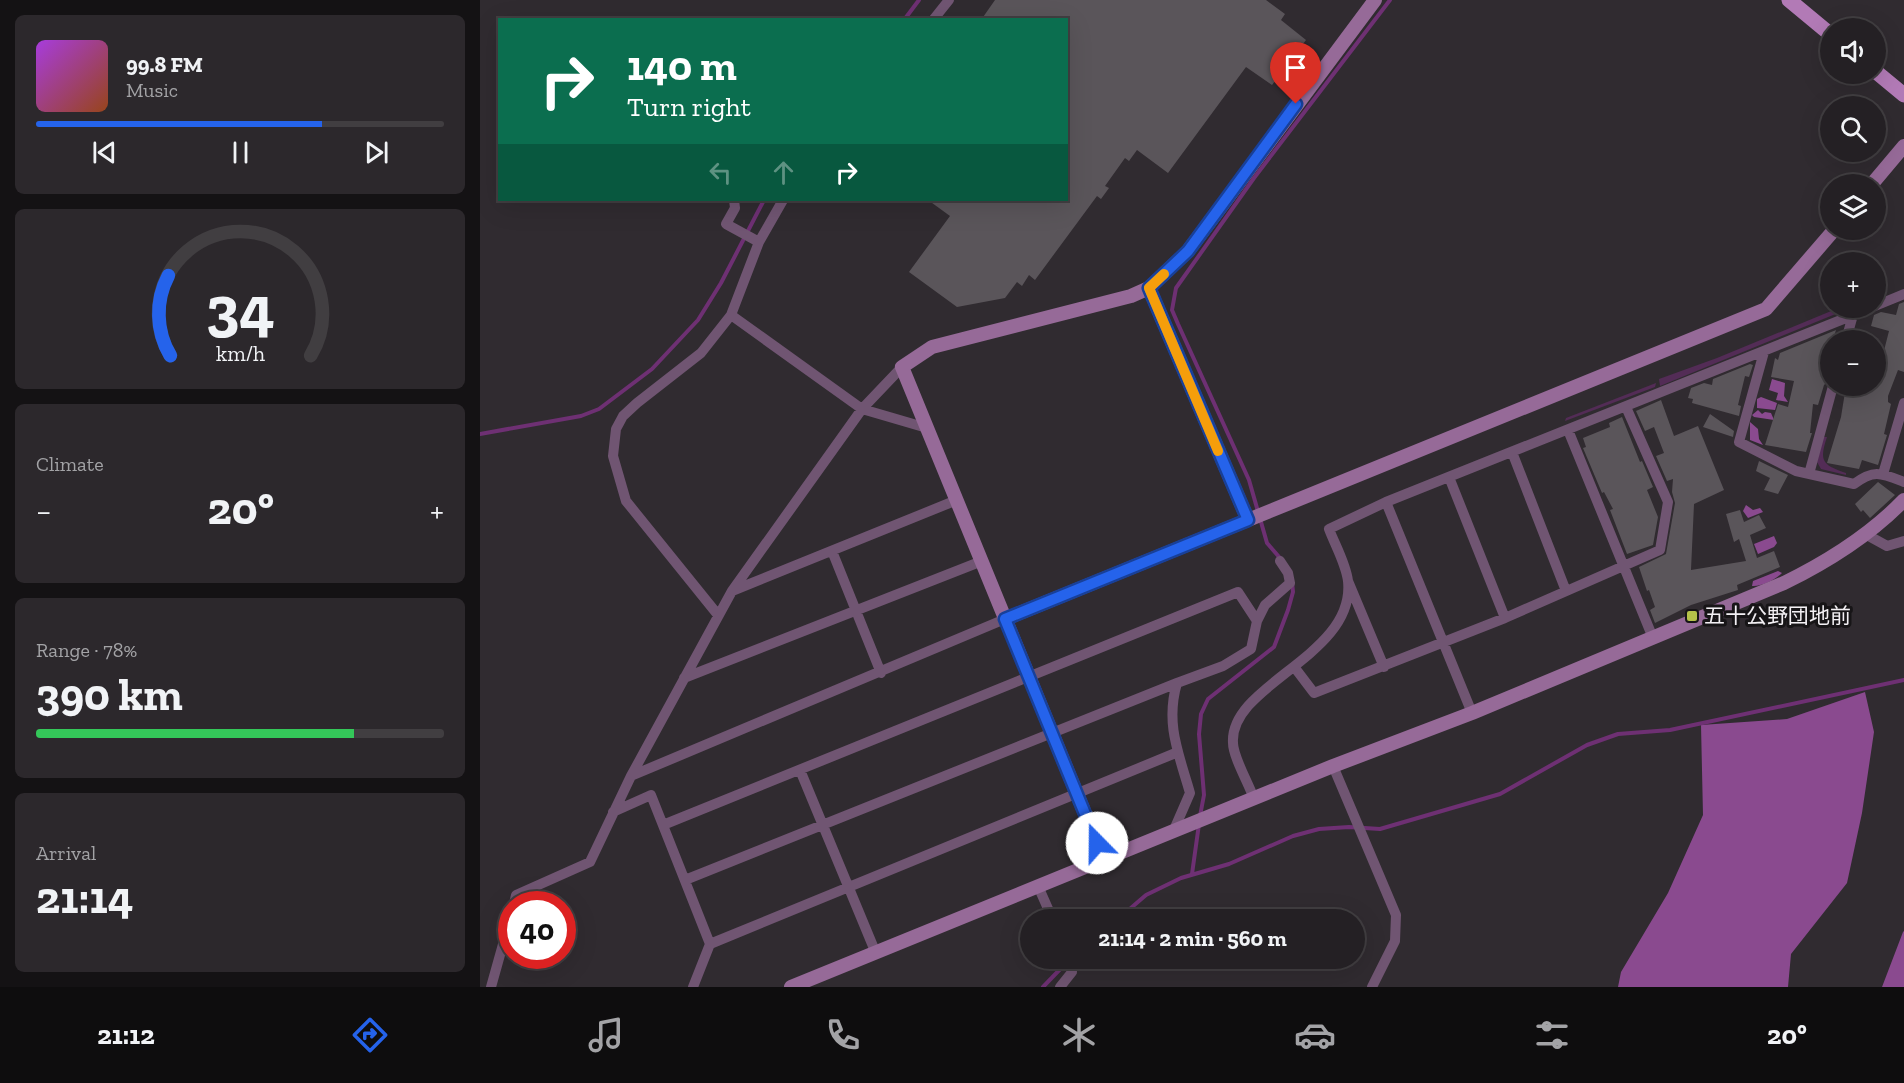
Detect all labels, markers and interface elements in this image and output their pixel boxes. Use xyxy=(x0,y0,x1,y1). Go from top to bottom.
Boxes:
map controls xyxy=(1820,18,1886,396)
button: sound xyxy=(1820,18,1886,84)
text: 140 m xyxy=(627,40,737,91)
icon: right xyxy=(528,42,606,120)
pin xyxy=(1270,42,1321,104)
text: 99.8 FM xyxy=(126,51,203,78)
icon: arrive xyxy=(1279,51,1312,84)
text: Music xyxy=(126,78,178,102)
text: Turn right xyxy=(627,91,751,123)
button: search xyxy=(1820,96,1886,162)
icon: previous xyxy=(88,136,121,169)
icon: pause xyxy=(224,136,257,169)
icon: next xyxy=(360,136,393,169)
icon: left xyxy=(704,156,737,189)
icon: ahead xyxy=(767,156,800,189)
icon: right xyxy=(830,156,863,189)
button: layers xyxy=(1820,174,1886,240)
button: + xyxy=(1820,252,1886,318)
text: 34 xyxy=(206,271,274,346)
button: − xyxy=(1820,330,1886,396)
text: km/h xyxy=(216,342,264,367)
text: Climate xyxy=(36,452,104,476)
text: 20° xyxy=(208,482,274,536)
text: − xyxy=(36,491,51,530)
text: + xyxy=(430,491,444,530)
place label: 五十公野団地前 xyxy=(1704,603,1851,628)
marker: 五十公野団地前 xyxy=(1685,609,1699,623)
text: Range · 78% xyxy=(36,638,137,662)
text: 390 km xyxy=(36,668,183,722)
position arrow xyxy=(1065,811,1129,875)
text: Arrival xyxy=(36,841,96,865)
text: 21:14 xyxy=(36,871,133,925)
speed limit sign: 40 xyxy=(498,891,576,969)
text: 21:14 · 2 min · 560 m xyxy=(1098,925,1287,952)
icon: directions xyxy=(349,1014,391,1056)
icon: music xyxy=(585,1014,627,1056)
icon: phone xyxy=(822,1014,864,1056)
icon: climate xyxy=(1058,1014,1100,1056)
icon: car xyxy=(1294,1014,1336,1056)
icon: filters xyxy=(1531,1014,1573,1056)
text: 21:12 xyxy=(97,1019,155,1051)
text: 20° xyxy=(1767,1019,1807,1051)

